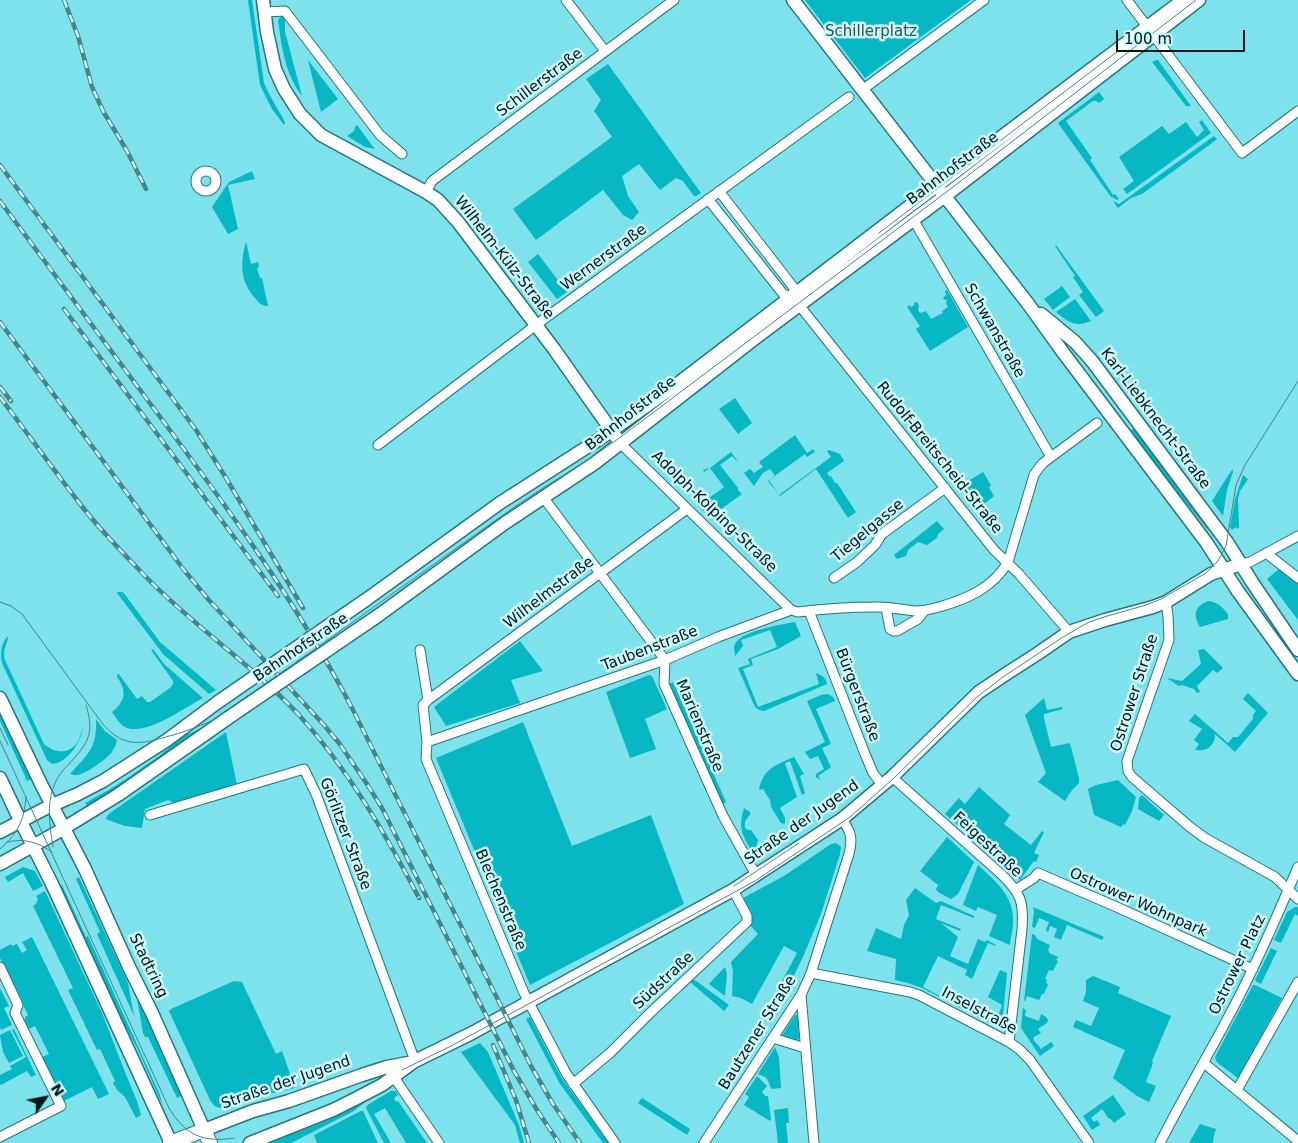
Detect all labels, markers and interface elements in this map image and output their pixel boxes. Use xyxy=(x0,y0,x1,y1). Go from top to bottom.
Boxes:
scale bar xyxy=(1118,20,1247,52)
park label: Schillerplatz xyxy=(825,23,917,41)
text: 100 m xyxy=(1124,30,1172,48)
street label: Schillerstraße xyxy=(493,45,587,121)
street label: Bahnhofstraße xyxy=(904,129,1002,209)
street label: Wilhelm-Külz-Straße xyxy=(450,193,558,323)
street label: Wernerstraße xyxy=(558,221,650,295)
street label: Schwanstraße xyxy=(960,281,1028,381)
street label: Karl-Liebknecht-Straße xyxy=(1096,345,1214,493)
street label: Bahnhofstraße xyxy=(582,373,680,455)
street label: Rudolf-Breitscheid-Straße xyxy=(872,378,1006,538)
street label: Adolph-Kolping-Straße xyxy=(648,447,780,577)
street label: Tiegelgasse xyxy=(828,496,908,566)
street label: Wilhelmstraße xyxy=(500,553,598,633)
street label: Bahnhofstraße xyxy=(250,610,352,686)
street label: Taubenstraße xyxy=(599,622,701,676)
street label: Ostrower Straße xyxy=(1108,632,1162,754)
street label: Bürgerstraße xyxy=(831,646,883,744)
street label: Marienstraße xyxy=(671,677,727,775)
street label: Görlitzer Straße xyxy=(315,775,375,893)
street label: Straße der Jugend xyxy=(741,777,863,869)
street label: Feigestraße xyxy=(949,809,1025,881)
street label: Blechenstraße xyxy=(471,847,529,953)
street label: Ostrower Wohnpark xyxy=(1066,865,1210,941)
street label: Ostrower Platz xyxy=(1206,912,1270,1018)
street label: Stadtring xyxy=(125,931,171,1001)
street label: Südstraße xyxy=(630,948,698,1014)
street label: Bautzener Straße xyxy=(716,973,800,1093)
street label: Inselstraße xyxy=(938,984,1020,1038)
street label: Straße der Jugend xyxy=(219,1052,353,1114)
north arrow xyxy=(20,1073,70,1123)
text: N xyxy=(48,1081,67,1099)

